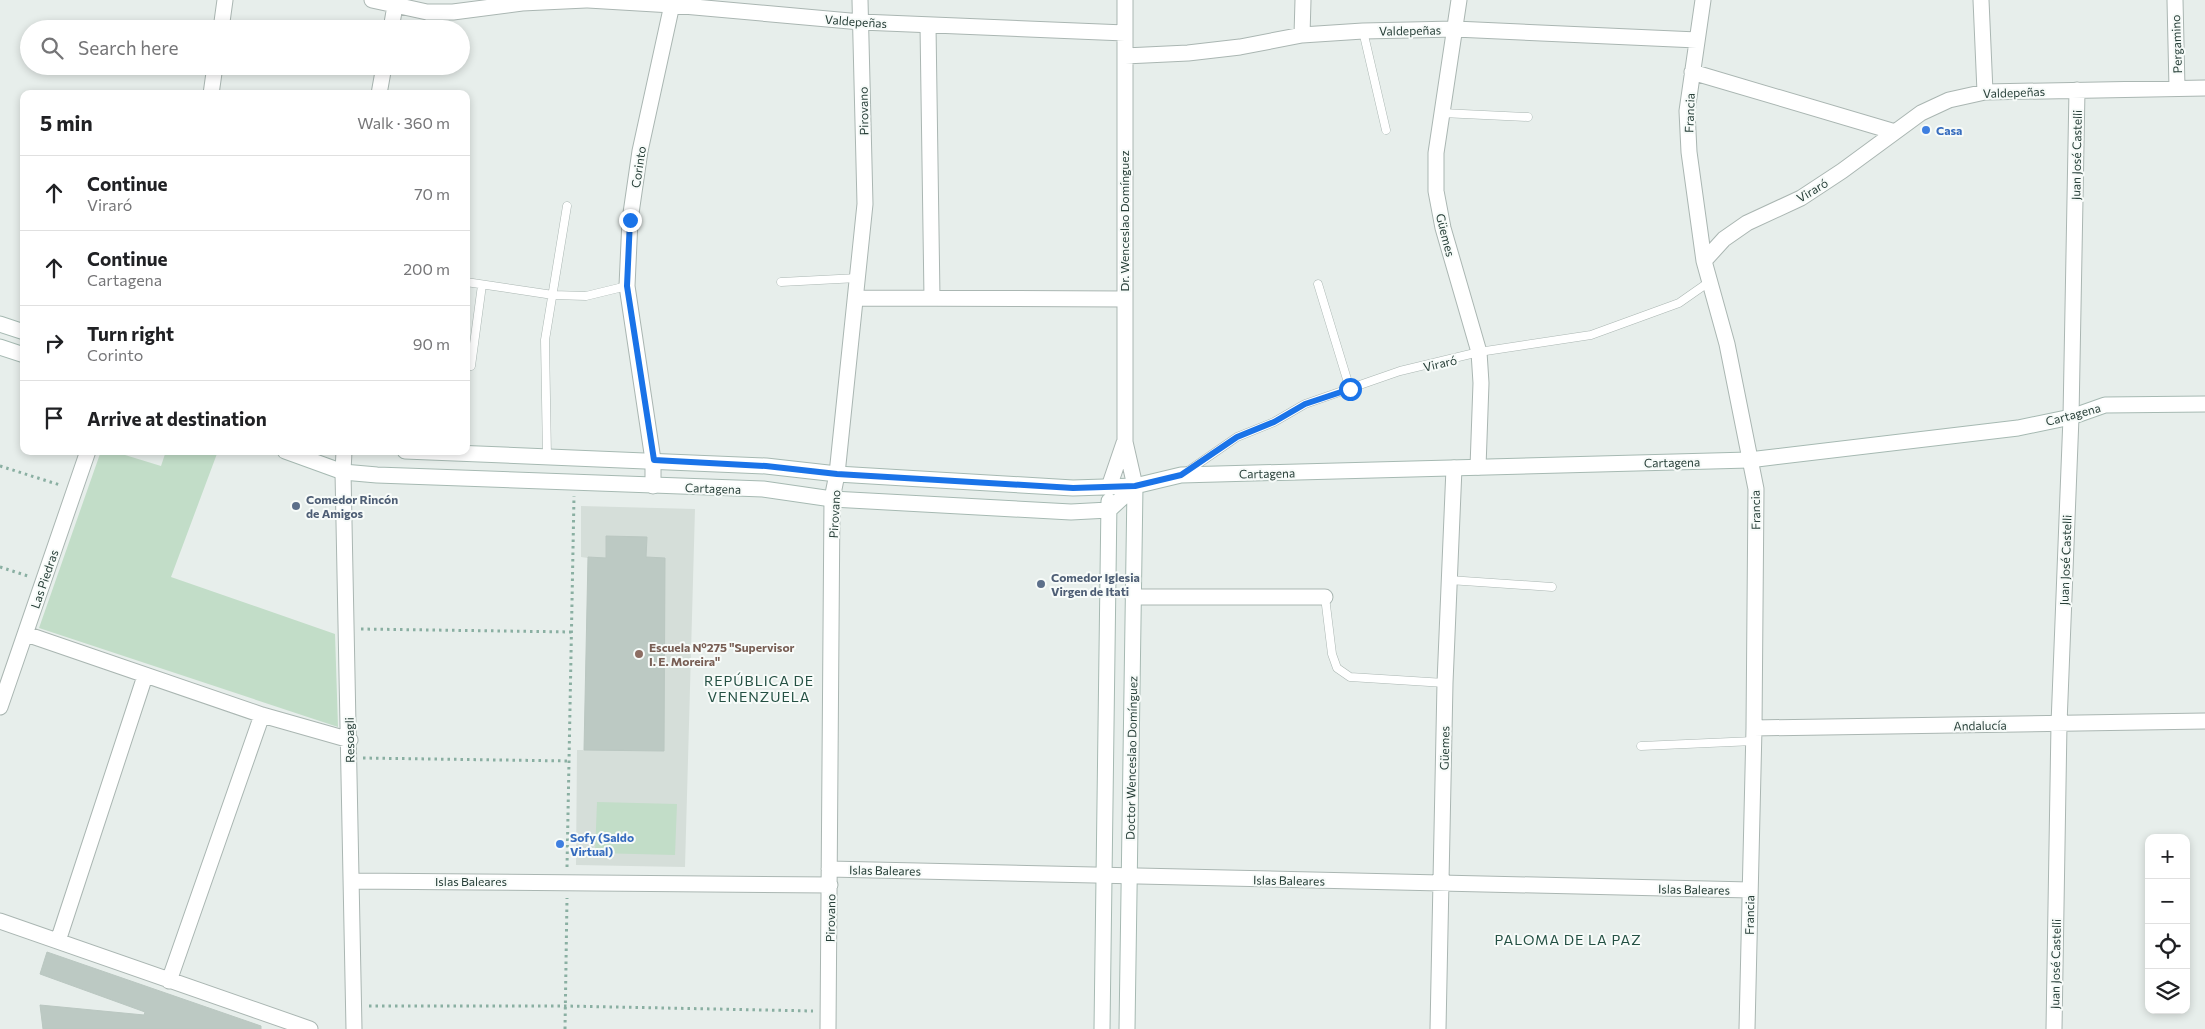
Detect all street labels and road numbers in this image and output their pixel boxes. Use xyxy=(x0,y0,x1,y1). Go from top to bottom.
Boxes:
street label: Valdepeñas xyxy=(824,12,888,30)
street label: Pergamino xyxy=(2168,14,2184,74)
street label: Valdepeñas xyxy=(1379,22,1441,38)
street label: Valdepeñas xyxy=(1983,84,2045,100)
street label: Pirovano xyxy=(856,87,870,135)
street label: Francia xyxy=(1681,93,1697,133)
street label: Juan José Castelli xyxy=(2068,110,2085,200)
street label: Corinto xyxy=(628,145,648,189)
street label: Dr. Wenceslao Domínguez xyxy=(1117,150,1131,292)
street label: Viraró xyxy=(1794,175,1830,205)
street label: Güemes xyxy=(1434,212,1458,258)
street label: Viraró xyxy=(1422,352,1458,374)
street label: Cartagena xyxy=(2044,400,2102,428)
street label: Cartagena xyxy=(1644,455,1700,469)
street label: Cartagena xyxy=(1239,466,1295,480)
street label: Cartagena xyxy=(685,480,741,496)
street label: Pirovano xyxy=(826,489,842,539)
street label: Francia xyxy=(1748,490,1762,530)
street label: Juan José Castelli xyxy=(2056,515,2075,606)
street label: Las Piedras xyxy=(27,548,61,610)
street label: Doctor Wenceslao Domínguez xyxy=(1123,676,1139,840)
street label: Resoagli xyxy=(342,717,356,763)
street label: Andalucía xyxy=(1953,718,2007,732)
street label: Güemes xyxy=(1437,726,1451,770)
street label: Islas Baleares xyxy=(849,862,921,878)
street label: Islas Baleares xyxy=(1253,872,1325,888)
street label: Islas Baleares xyxy=(435,874,507,888)
street label: Islas Baleares xyxy=(1658,881,1730,897)
street label: Pirovano xyxy=(823,894,837,942)
street label: Francia xyxy=(1742,895,1756,935)
street label: Juan José Castelli xyxy=(2047,919,2064,1009)

